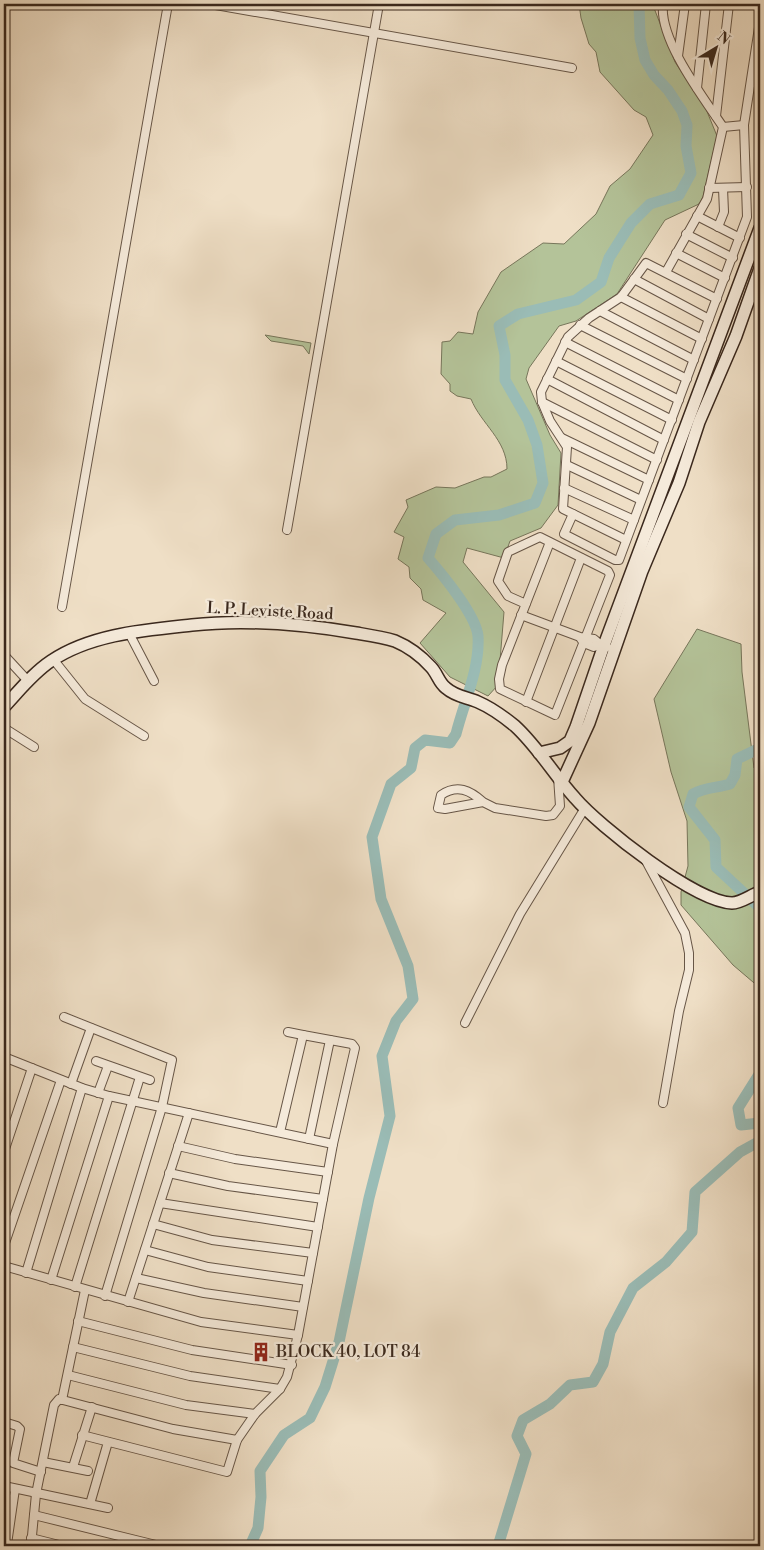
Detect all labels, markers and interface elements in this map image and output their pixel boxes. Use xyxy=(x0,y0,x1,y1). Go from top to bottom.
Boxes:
north arrow xyxy=(692,22,742,72)
text: N xyxy=(713,28,733,49)
street label: L. P. Leviste Road xyxy=(206,598,334,624)
building icon: BLOCK 40, LOT 84 xyxy=(250,1341,272,1363)
place label: BLOCK 40, LOT 84 xyxy=(275,1342,421,1362)

